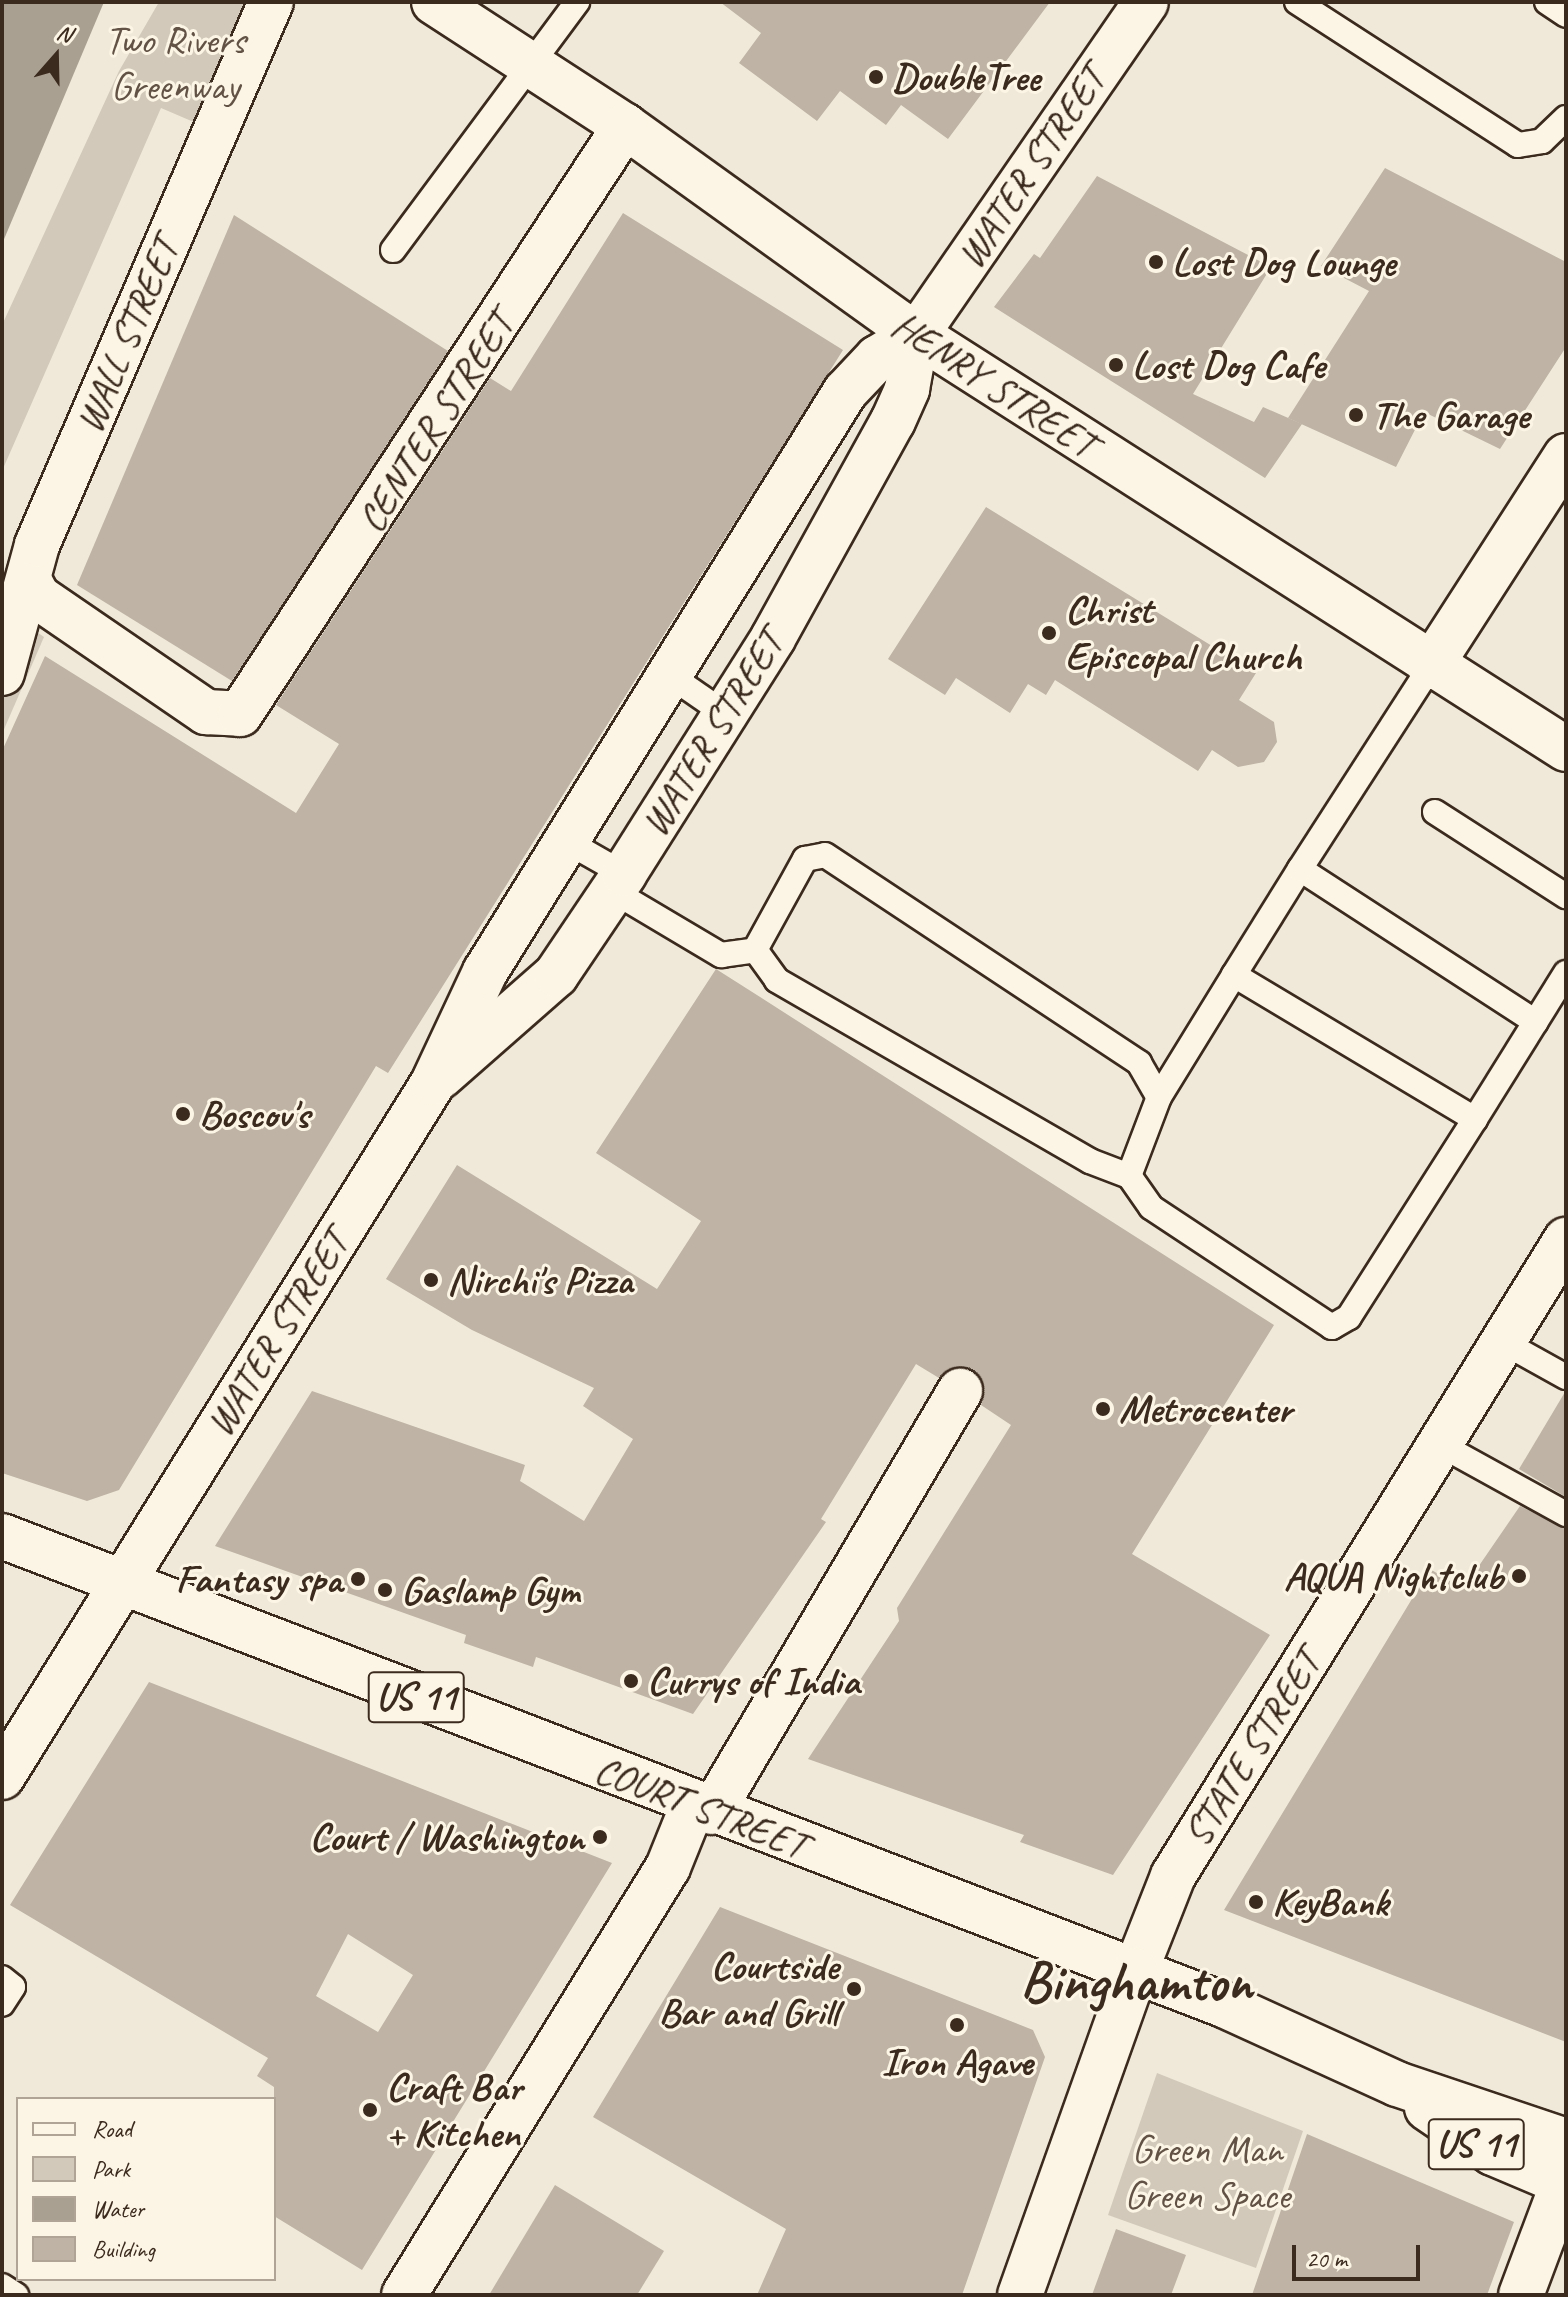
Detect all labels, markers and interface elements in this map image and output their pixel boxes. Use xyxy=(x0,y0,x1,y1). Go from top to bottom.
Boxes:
north arrow xyxy=(16,16,96,96)
park label: Two Rivers Greenway xyxy=(104,16,246,110)
text: N xyxy=(53,18,75,49)
place label: DoubleTree xyxy=(892,53,1040,101)
street label: WATER STREET xyxy=(946,57,1116,277)
marker: DoubleTree xyxy=(867,68,885,86)
street label: WALL STREET xyxy=(64,230,190,440)
place label: Lost Dog Lounge xyxy=(1172,238,1396,286)
marker: Lost Dog Lounge xyxy=(1147,253,1165,271)
street label: HENRY STREET xyxy=(883,301,1105,467)
street label: CENTER STREET xyxy=(346,304,524,540)
place label: Lost Dog Cafe xyxy=(1132,341,1325,389)
marker: Lost Dog Cafe xyxy=(1107,356,1125,374)
place label: The Garage xyxy=(1372,391,1529,439)
marker: The Garage xyxy=(1347,406,1365,424)
place label: Christ Episcopal Church xyxy=(1065,586,1303,680)
street label: WATER STREET xyxy=(630,621,794,845)
marker: Christ Episcopal Church xyxy=(1040,624,1058,642)
place label: Boscov's xyxy=(199,1090,309,1138)
marker: Boscov's xyxy=(174,1105,192,1123)
street label: WATER STREET xyxy=(195,1221,359,1445)
place label: Nirchi's Pizza xyxy=(447,1256,632,1304)
marker: Nirchi's Pizza xyxy=(422,1271,440,1289)
place label: Metrocenter xyxy=(1119,1385,1292,1433)
marker: Metrocenter xyxy=(1094,1400,1112,1418)
place label: AQUA Nightclub xyxy=(1281,1552,1503,1600)
place label: Fantasy spa xyxy=(174,1555,342,1603)
place label: Gaslamp Gym xyxy=(401,1566,582,1614)
marker: AQUA Nightclub xyxy=(1510,1567,1528,1585)
marker: Fantasy spa xyxy=(349,1570,367,1588)
marker: Gaslamp Gym xyxy=(376,1581,394,1599)
street label: STATE STREET xyxy=(1172,1641,1332,1855)
place label: Currys of India xyxy=(647,1657,857,1705)
road number: US 11 xyxy=(366,1663,466,1731)
marker: Currys of India xyxy=(622,1672,640,1690)
street label: COURT STREET xyxy=(588,1745,814,1869)
place label: Court / Washington xyxy=(309,1813,584,1861)
marker: Court / Washington xyxy=(591,1828,609,1846)
place label: KeyBank xyxy=(1272,1878,1388,1926)
marker: KeyBank xyxy=(1247,1893,1265,1911)
place label: Courtside Bar and Grill xyxy=(657,1942,838,2036)
district label: Binghamton xyxy=(1020,1948,1252,2016)
marker: Courtside Bar and Grill xyxy=(845,1980,863,1998)
marker: Iron Agave xyxy=(948,2016,966,2034)
place label: Iron Agave xyxy=(881,2038,1033,2086)
place label: Craft Bar + Kitchen xyxy=(386,2063,523,2157)
legend xyxy=(16,2097,276,2281)
marker: Craft Bar + Kitchen xyxy=(361,2101,379,2119)
road number: US 11 xyxy=(1426,2110,1526,2178)
text: Road xyxy=(92,2114,132,2144)
park label: Green Man Green Space xyxy=(1124,2125,1290,2219)
text: Park xyxy=(92,2154,130,2184)
text: Water xyxy=(92,2194,144,2224)
scale bar xyxy=(1296,2229,1424,2279)
text: Building xyxy=(92,2234,155,2264)
text: 20 m xyxy=(1306,2244,1347,2274)

